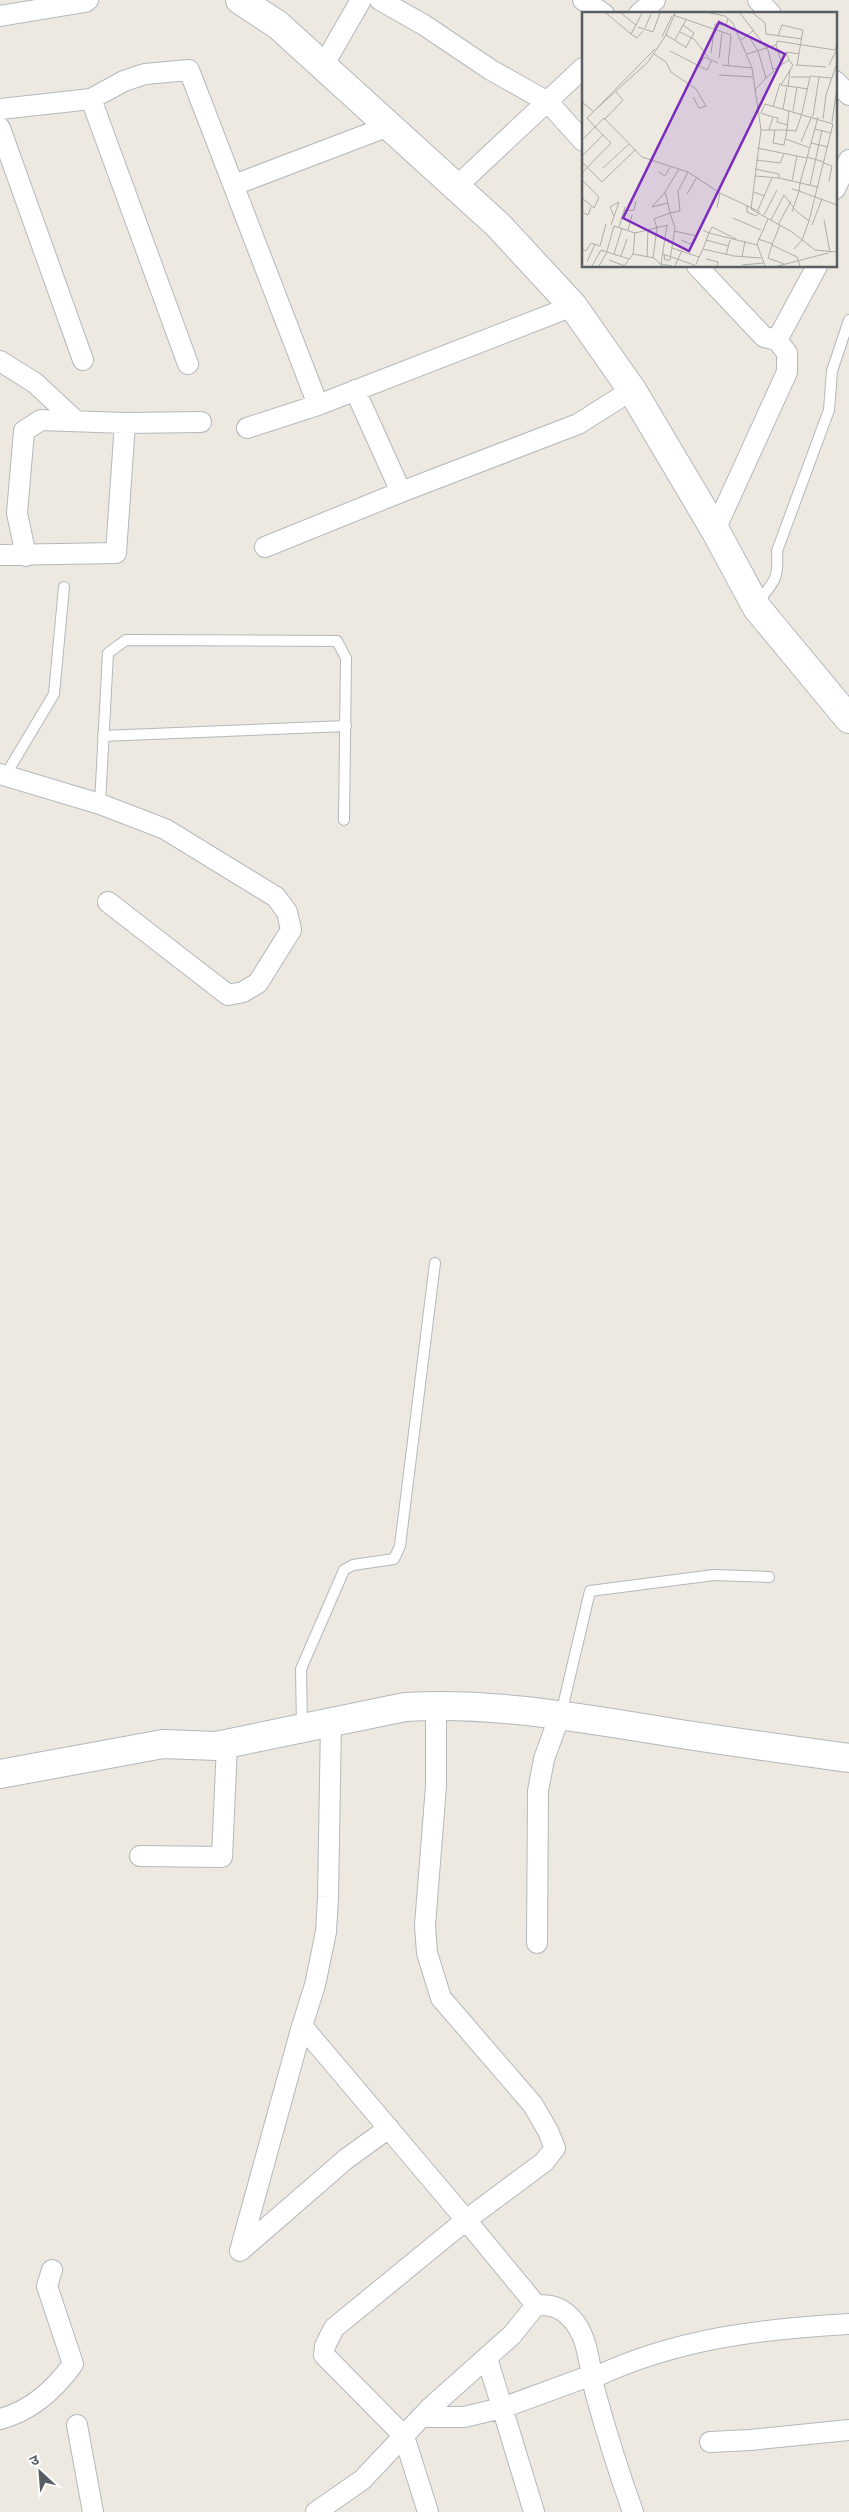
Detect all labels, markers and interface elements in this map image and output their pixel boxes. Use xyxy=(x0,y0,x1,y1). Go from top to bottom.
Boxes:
inset map xyxy=(582,12,836,268)
north arrow xyxy=(15,2447,65,2497)
text: उ xyxy=(27,2451,42,2469)

